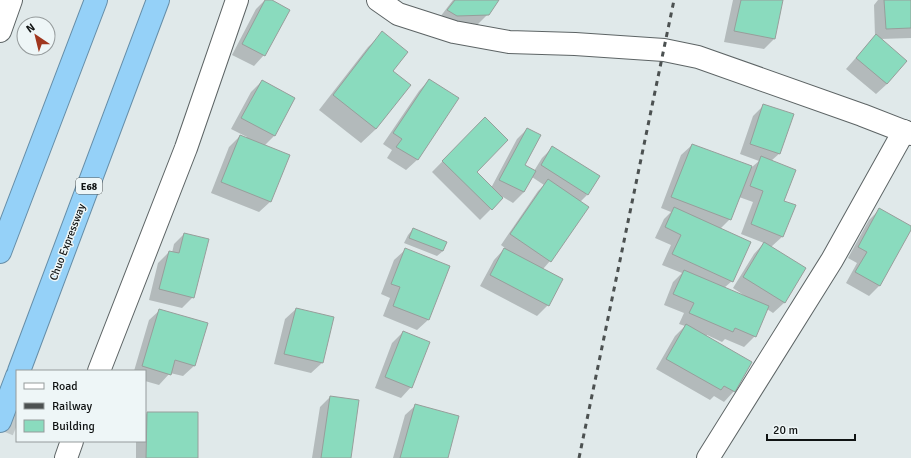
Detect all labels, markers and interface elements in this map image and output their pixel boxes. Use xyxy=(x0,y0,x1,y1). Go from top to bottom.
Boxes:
north arrow xyxy=(16,16,56,56)
text: N xyxy=(24,21,37,36)
road number: E68 xyxy=(76,178,102,194)
street label: Chuo Expressway xyxy=(47,201,88,282)
legend xyxy=(16,370,146,442)
text: Road xyxy=(52,379,78,394)
text: Railway xyxy=(52,399,92,414)
scale bar xyxy=(767,416,855,442)
text: Building xyxy=(52,419,95,434)
text: 20 m xyxy=(773,423,798,438)

